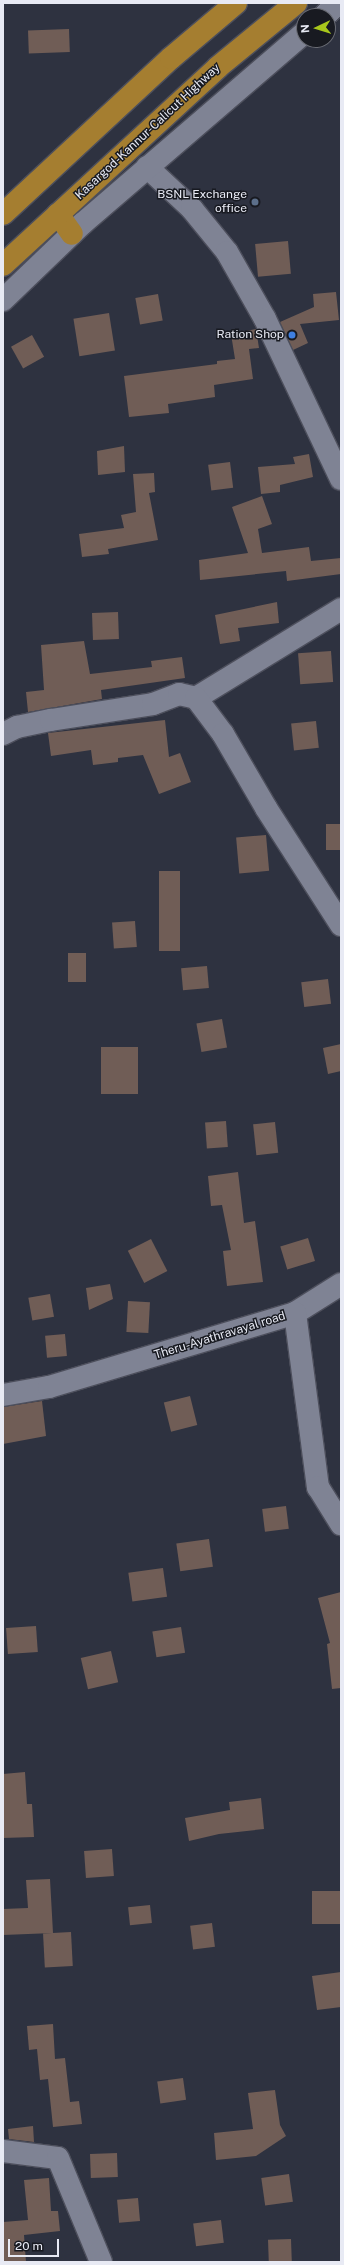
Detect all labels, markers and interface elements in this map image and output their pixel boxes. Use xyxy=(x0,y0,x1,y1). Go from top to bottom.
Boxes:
north arrow xyxy=(296,8,336,48)
text: N xyxy=(299,24,311,33)
street label: Kasargod-Kannur-Calicut Highway xyxy=(73,61,223,203)
place label: BSNL Exchange office xyxy=(157,188,247,216)
marker: BSNL Exchange office xyxy=(250,197,260,207)
place label: Ration Shop xyxy=(216,328,284,342)
marker: Ration Shop xyxy=(287,330,297,340)
street label: Theru-Ayathravayal road xyxy=(153,1309,287,1363)
scale bar xyxy=(10,2231,61,2257)
text: 20 m xyxy=(15,2239,43,2253)

